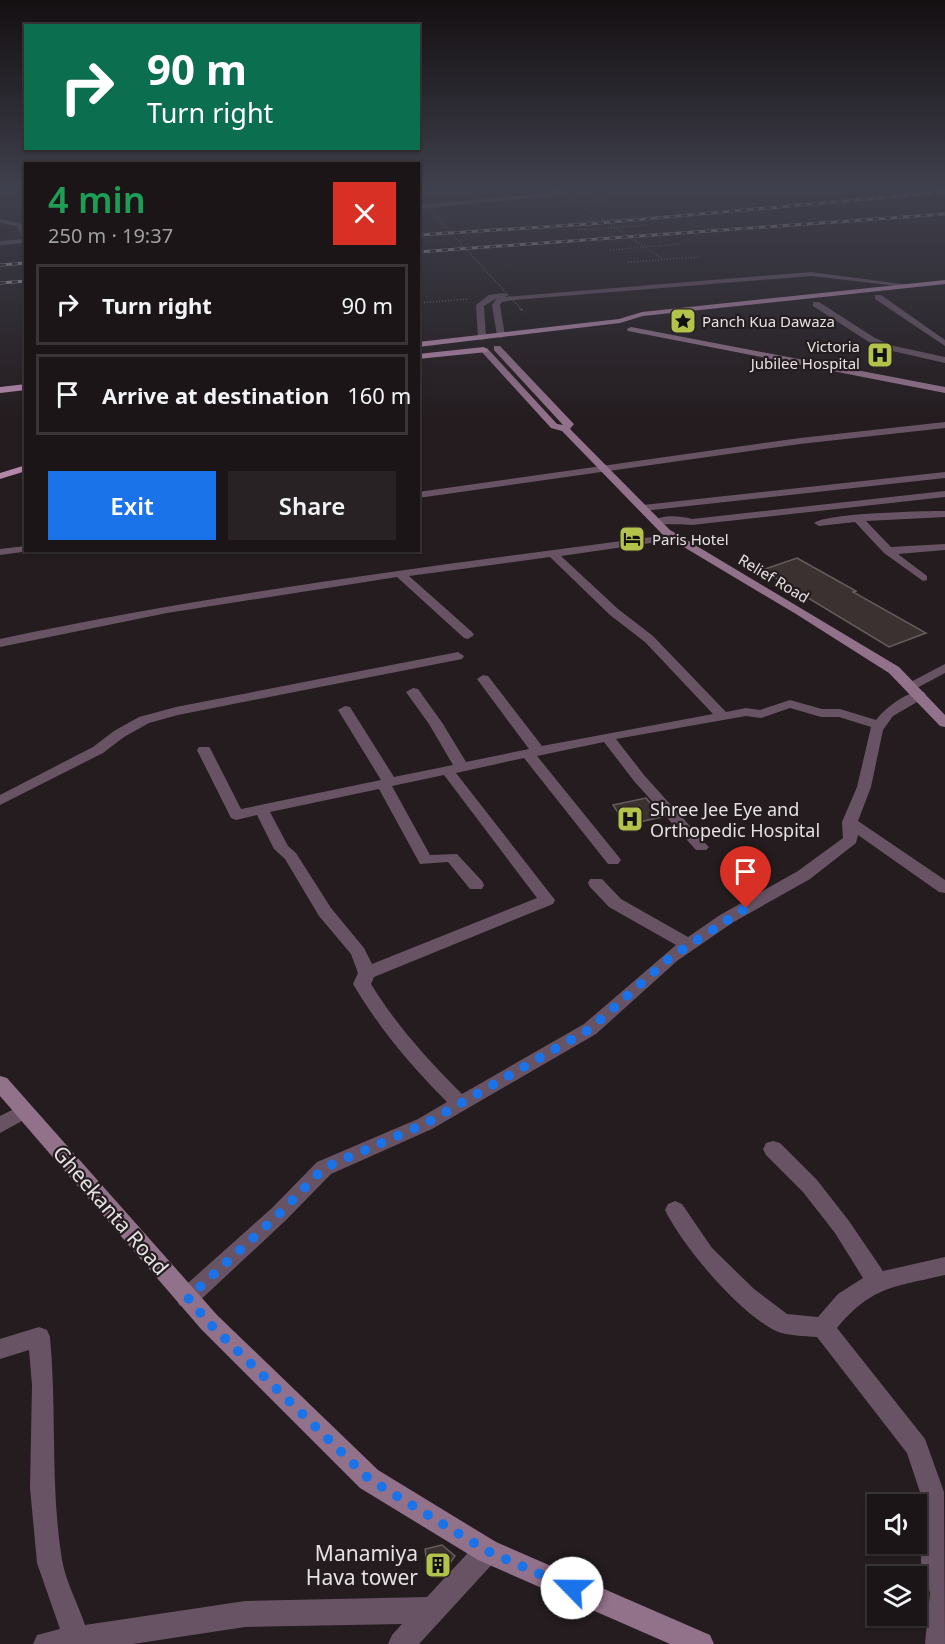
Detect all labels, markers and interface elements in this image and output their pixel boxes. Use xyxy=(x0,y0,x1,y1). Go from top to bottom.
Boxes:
text: 90 m xyxy=(147,40,247,97)
icon: right xyxy=(48,48,126,126)
text: Turn right xyxy=(147,94,273,131)
text: 4 min xyxy=(48,175,146,224)
button: close xyxy=(333,182,396,245)
text: 250 m · 19:37 xyxy=(48,222,173,249)
icon: right xyxy=(51,288,84,321)
text: Turn right xyxy=(102,290,212,320)
text: 90 m xyxy=(342,290,393,320)
place icon: Panch Kua Dawaza xyxy=(668,306,698,336)
place label: Panch Kua Dawaza xyxy=(702,311,835,331)
place label: Victoria Jubilee Hospital xyxy=(749,336,860,373)
hospital icon: Victoria Jubilee Hospital xyxy=(865,340,895,370)
icon: arrive xyxy=(51,378,84,411)
text: Arrive at destination xyxy=(102,380,329,410)
text: 160 m xyxy=(347,380,411,410)
button: Exit xyxy=(48,471,216,540)
button: Share xyxy=(228,471,396,540)
hotel icon: Paris Hotel xyxy=(617,524,647,554)
place label: Paris Hotel xyxy=(652,529,729,549)
street label: Relief Road xyxy=(735,549,813,607)
place label: Shree Jee Eye and Orthopedic Hospital xyxy=(650,797,820,842)
hospital icon: Shree Jee Eye and Orthopedic Hospital xyxy=(615,804,645,834)
pin xyxy=(720,846,771,908)
icon: arrive xyxy=(729,855,762,888)
street label: Gheekanta Road xyxy=(47,1139,175,1281)
map controls xyxy=(867,1494,927,1626)
button: sound xyxy=(867,1494,927,1554)
place label: Manamiya Hava tower xyxy=(306,1539,418,1591)
building icon: Manamiya Hava tower xyxy=(423,1550,453,1580)
position arrow xyxy=(540,1556,604,1620)
button: layers xyxy=(867,1566,927,1626)

